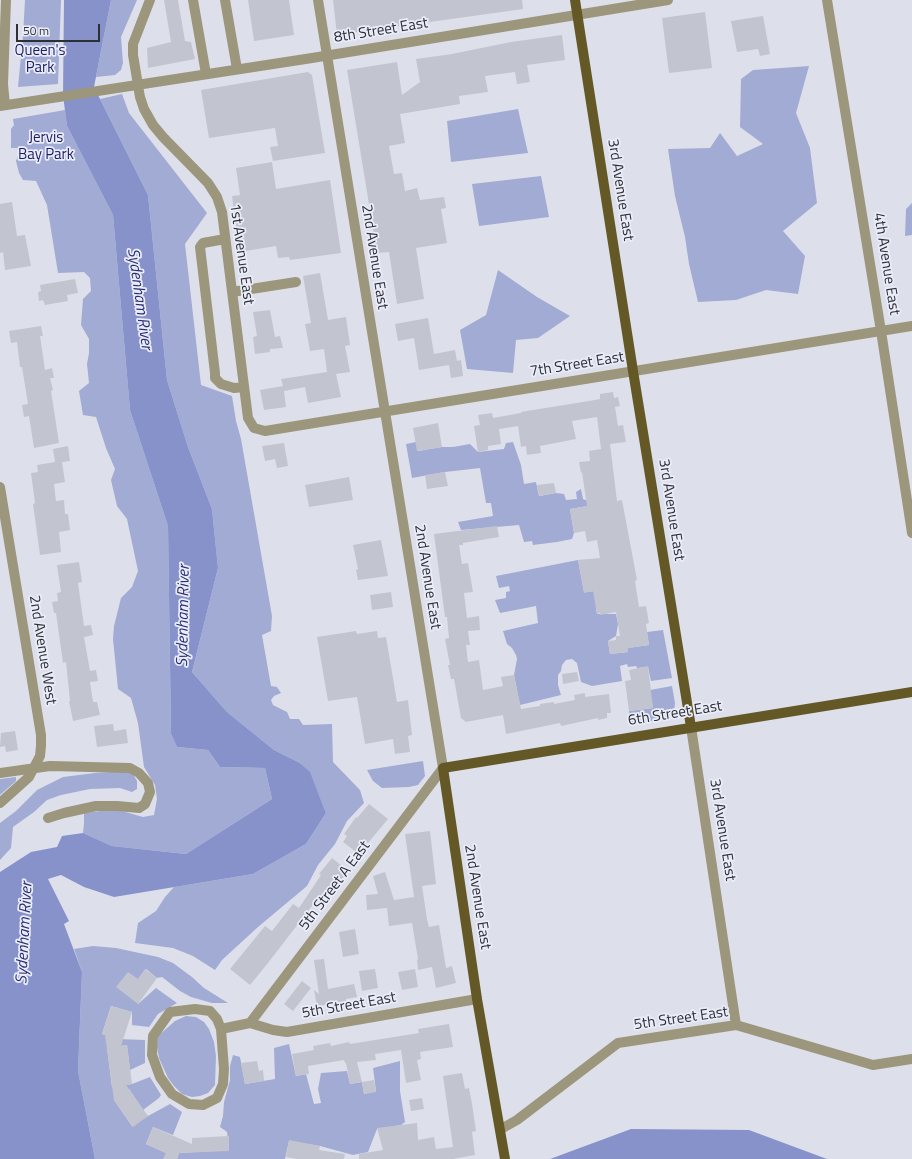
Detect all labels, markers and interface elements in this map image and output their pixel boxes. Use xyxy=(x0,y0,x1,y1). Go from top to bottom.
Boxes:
street label: 8th Street East xyxy=(333,15,429,47)
scale bar xyxy=(18,16,102,42)
text: 50 m xyxy=(23,21,49,40)
park label: Queen's Park xyxy=(15,42,65,77)
park label: Jervis Bay Park xyxy=(18,129,74,164)
street label: 3rd Avenue East xyxy=(603,138,637,242)
street label: 1st Avenue East xyxy=(225,202,257,306)
street label: 2nd Avenue East xyxy=(357,203,391,311)
street label: 4th Avenue East xyxy=(869,212,903,316)
water label: Sydenham River xyxy=(122,247,156,351)
street label: 7th Street East xyxy=(529,349,625,381)
street label: 3rd Avenue East xyxy=(654,458,688,562)
street label: 2nd Avenue East xyxy=(410,523,444,631)
water label: Sydenham River xyxy=(174,565,194,667)
street label: 2nd Avenue West xyxy=(24,594,60,706)
street label: 6th Street East xyxy=(627,698,723,730)
street label: 3rd Avenue East xyxy=(705,778,739,882)
street label: 5th Street A East xyxy=(296,838,374,934)
street label: 2nd Avenue East xyxy=(460,843,494,951)
water label: Sydenham River xyxy=(13,882,37,984)
street label: 5th Street East xyxy=(301,989,397,1023)
street label: 5th Street East xyxy=(633,1003,729,1035)

